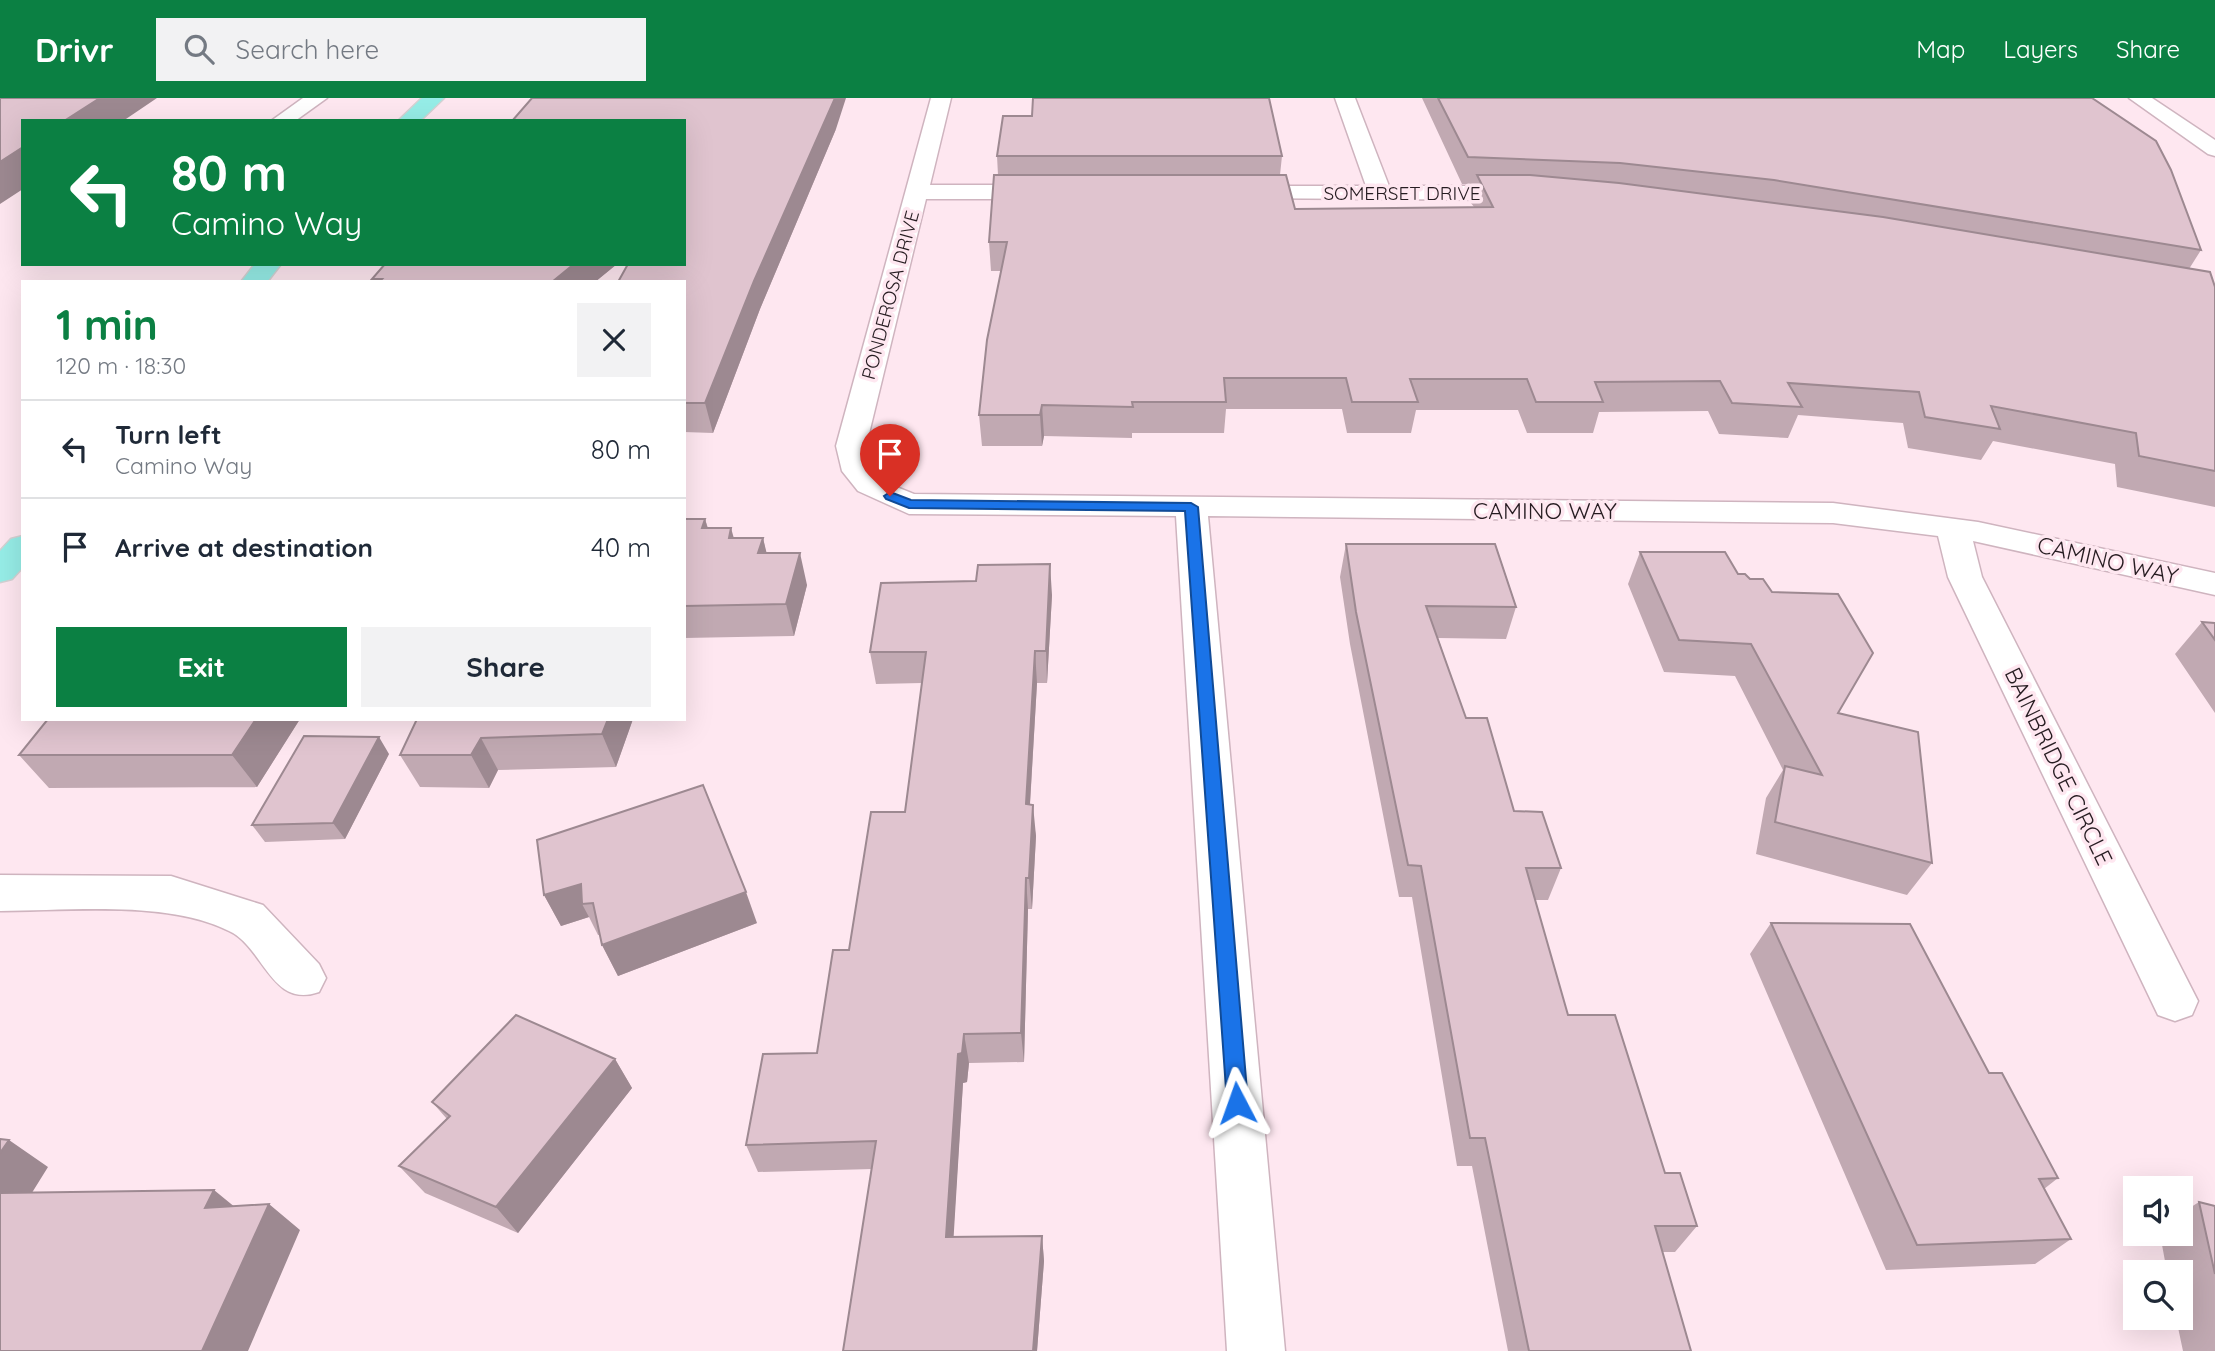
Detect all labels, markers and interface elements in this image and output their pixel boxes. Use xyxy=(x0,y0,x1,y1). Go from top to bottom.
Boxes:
search box xyxy=(156,18,646,81)
text: Drivr xyxy=(35,29,114,70)
icon: search xyxy=(180,30,218,68)
text: Search here xyxy=(236,33,379,66)
text: Map xyxy=(1916,34,1965,64)
text: Layers xyxy=(2003,34,2078,64)
text: Share xyxy=(2116,34,2180,64)
text: 80 m xyxy=(171,142,287,203)
icon: left xyxy=(56,147,147,238)
street label: SOMERSET DRIVE xyxy=(1323,181,1481,205)
text: Camino Way xyxy=(171,203,362,243)
street label: PONDEROSA DRIVE xyxy=(856,208,924,382)
text: 1 min xyxy=(56,298,158,351)
button: close xyxy=(577,303,651,377)
text: 120 m · 18:30 xyxy=(56,351,186,380)
text: Turn left xyxy=(115,418,222,451)
pin xyxy=(860,424,920,496)
icon: left xyxy=(56,430,94,468)
text: 80 m xyxy=(591,433,651,466)
icon: arrive xyxy=(871,435,909,473)
text: Camino Way xyxy=(115,451,252,480)
street label: CAMINO WAY xyxy=(1473,496,1617,525)
icon: arrive xyxy=(56,528,94,566)
street label: CAMINO WAY xyxy=(2035,530,2181,590)
text: Arrive at destination xyxy=(115,531,373,564)
text: 40 m xyxy=(591,531,651,564)
button: Exit xyxy=(56,627,347,707)
button: Share xyxy=(361,627,651,707)
street label: BAINBRIDGE CIRCLE xyxy=(1998,662,2120,870)
position arrow xyxy=(1200,1066,1274,1140)
map controls xyxy=(2123,1176,2193,1330)
button: sound xyxy=(2123,1176,2193,1246)
button: search xyxy=(2123,1260,2193,1330)

